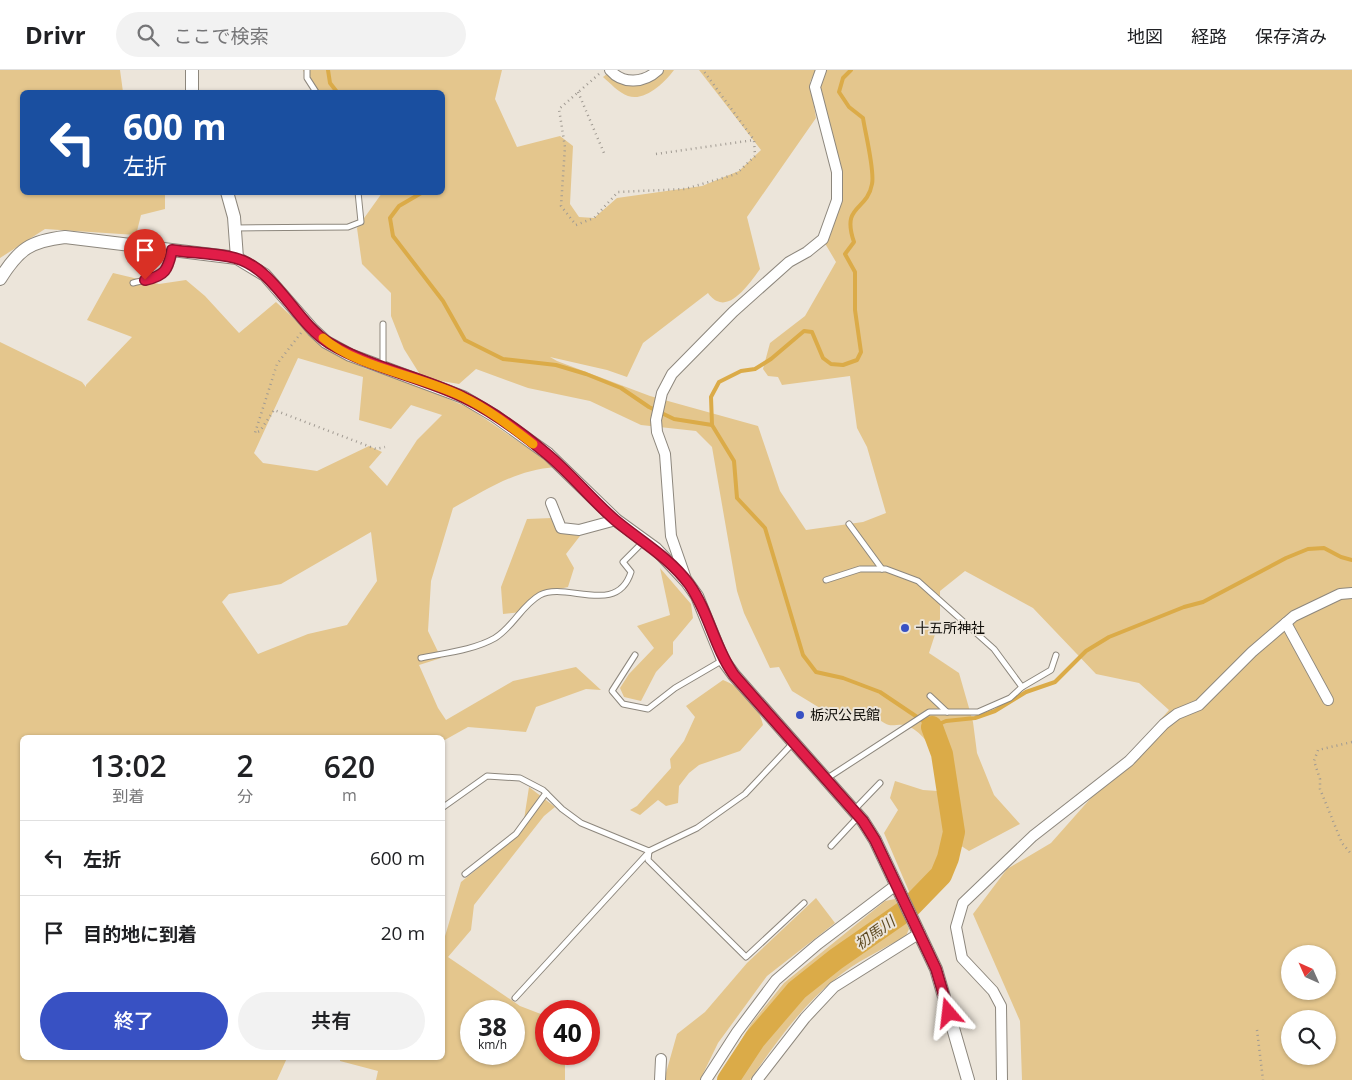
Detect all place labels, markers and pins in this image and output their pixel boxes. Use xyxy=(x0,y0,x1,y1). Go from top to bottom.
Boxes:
pin xyxy=(124,229,166,280)
place label: 十五所神社 xyxy=(915,618,985,637)
marker: 十五所神社 xyxy=(899,622,911,634)
place label: 栃沢公民館 xyxy=(810,705,880,724)
marker: 栃沢公民館 xyxy=(794,709,806,721)

